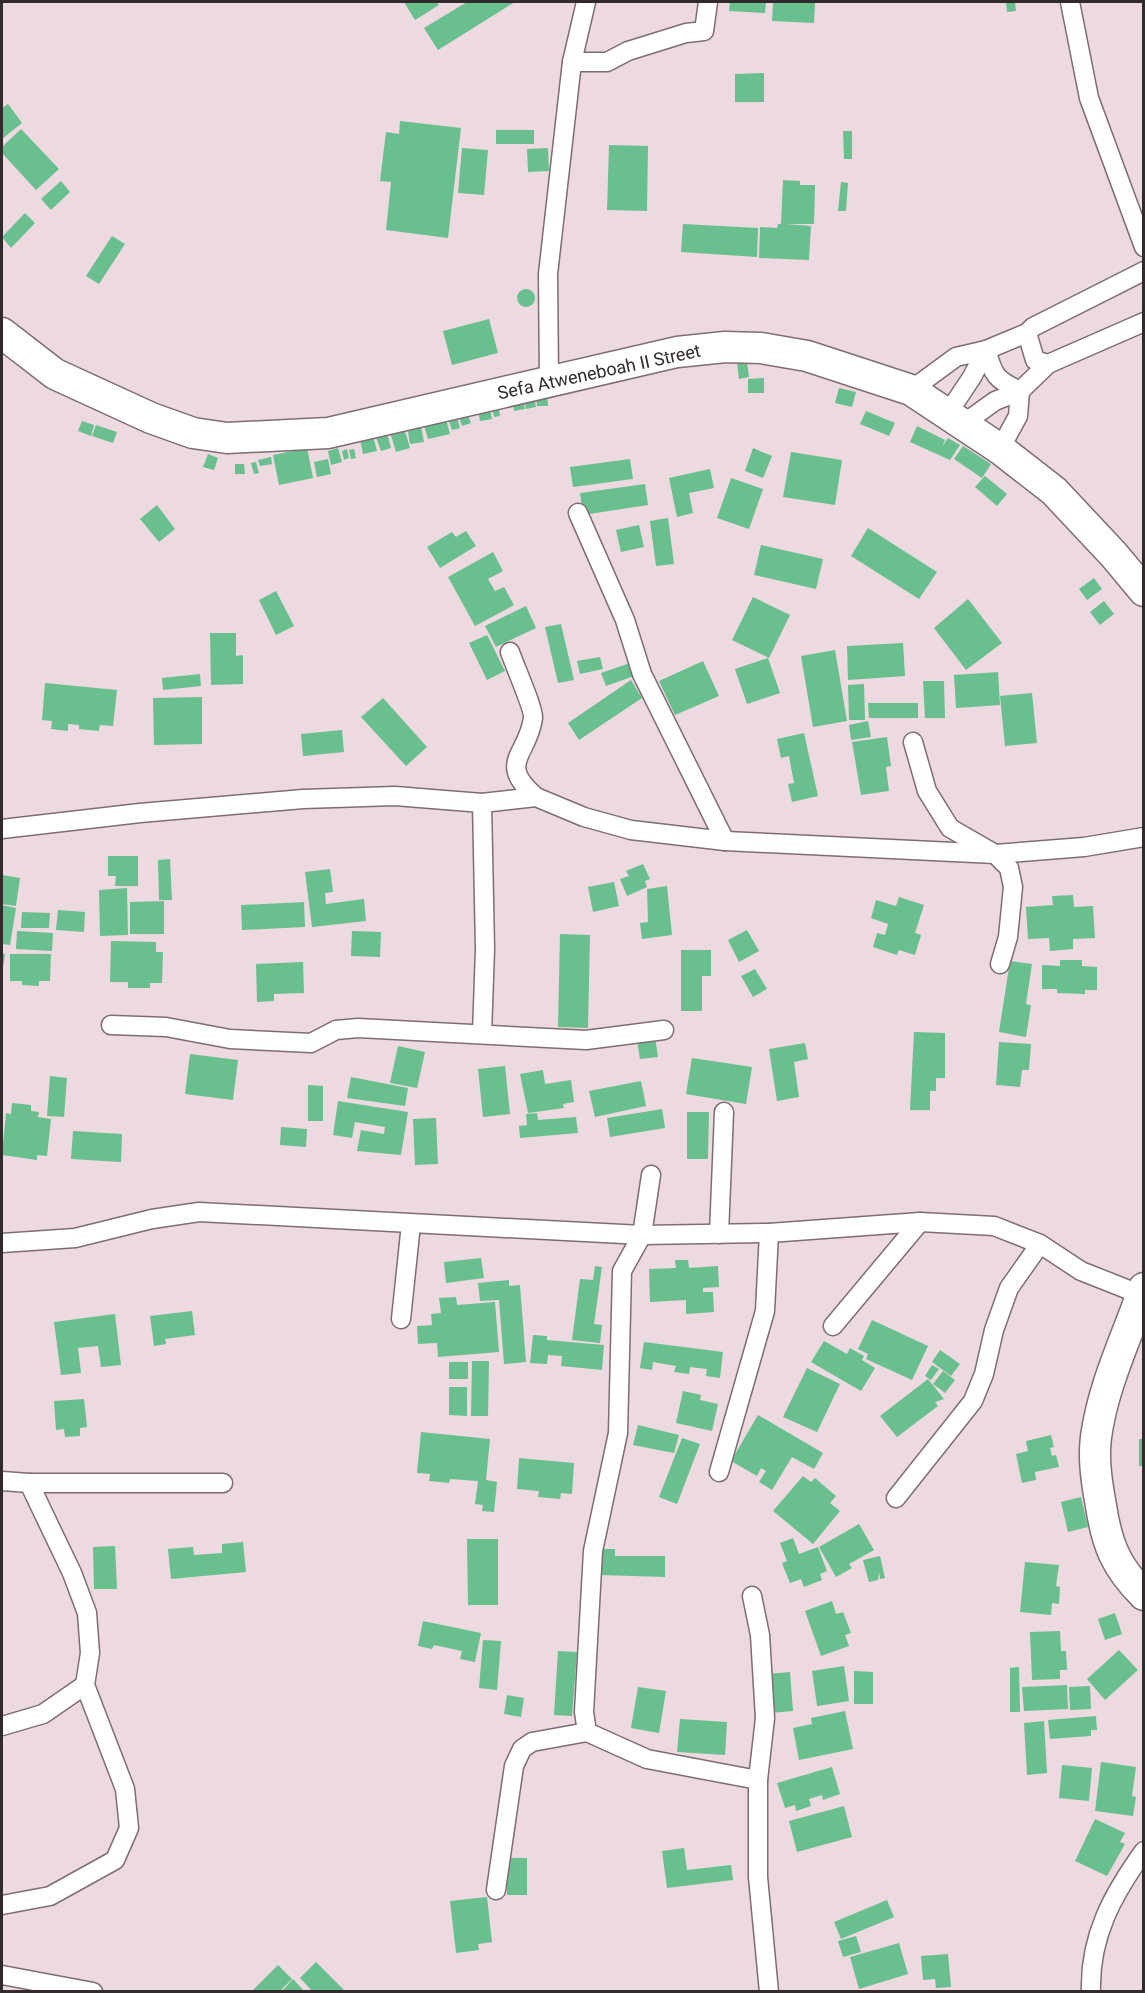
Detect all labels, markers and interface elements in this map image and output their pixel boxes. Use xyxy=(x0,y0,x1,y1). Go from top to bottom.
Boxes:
street label: Sefa Atweneboah II Street xyxy=(495,340,702,403)

